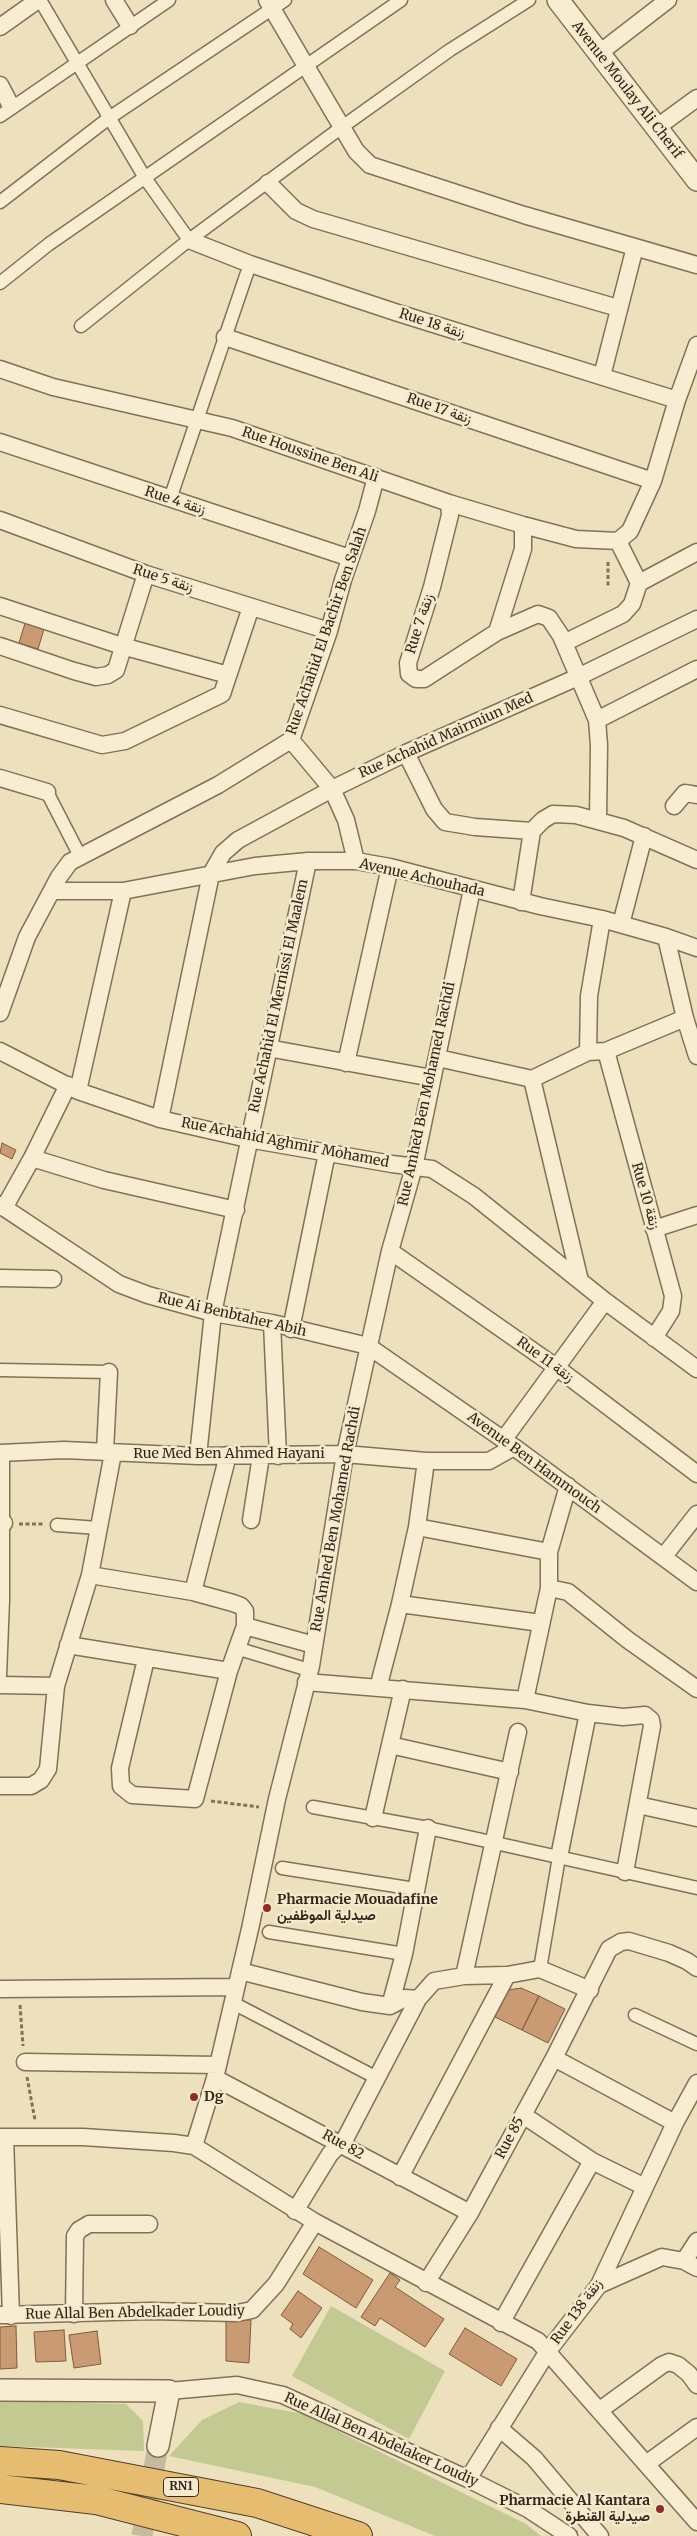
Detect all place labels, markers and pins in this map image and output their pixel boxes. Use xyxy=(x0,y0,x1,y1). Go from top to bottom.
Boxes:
place label: Pharmacie Mouadafine صيدلية الموظفين xyxy=(277,1892,438,1924)
marker: Pharmacie Mouadafine صيدلية الموظفين xyxy=(261,1902,273,1914)
place label: Dg xyxy=(204,2089,223,2105)
marker: Dg xyxy=(188,2091,200,2103)
place label: Pharmacie Al Kantara صيدلية القنطرة xyxy=(499,2493,650,2526)
marker: Pharmacie Al Kantara صيدلية القنطرة xyxy=(654,2503,666,2515)

